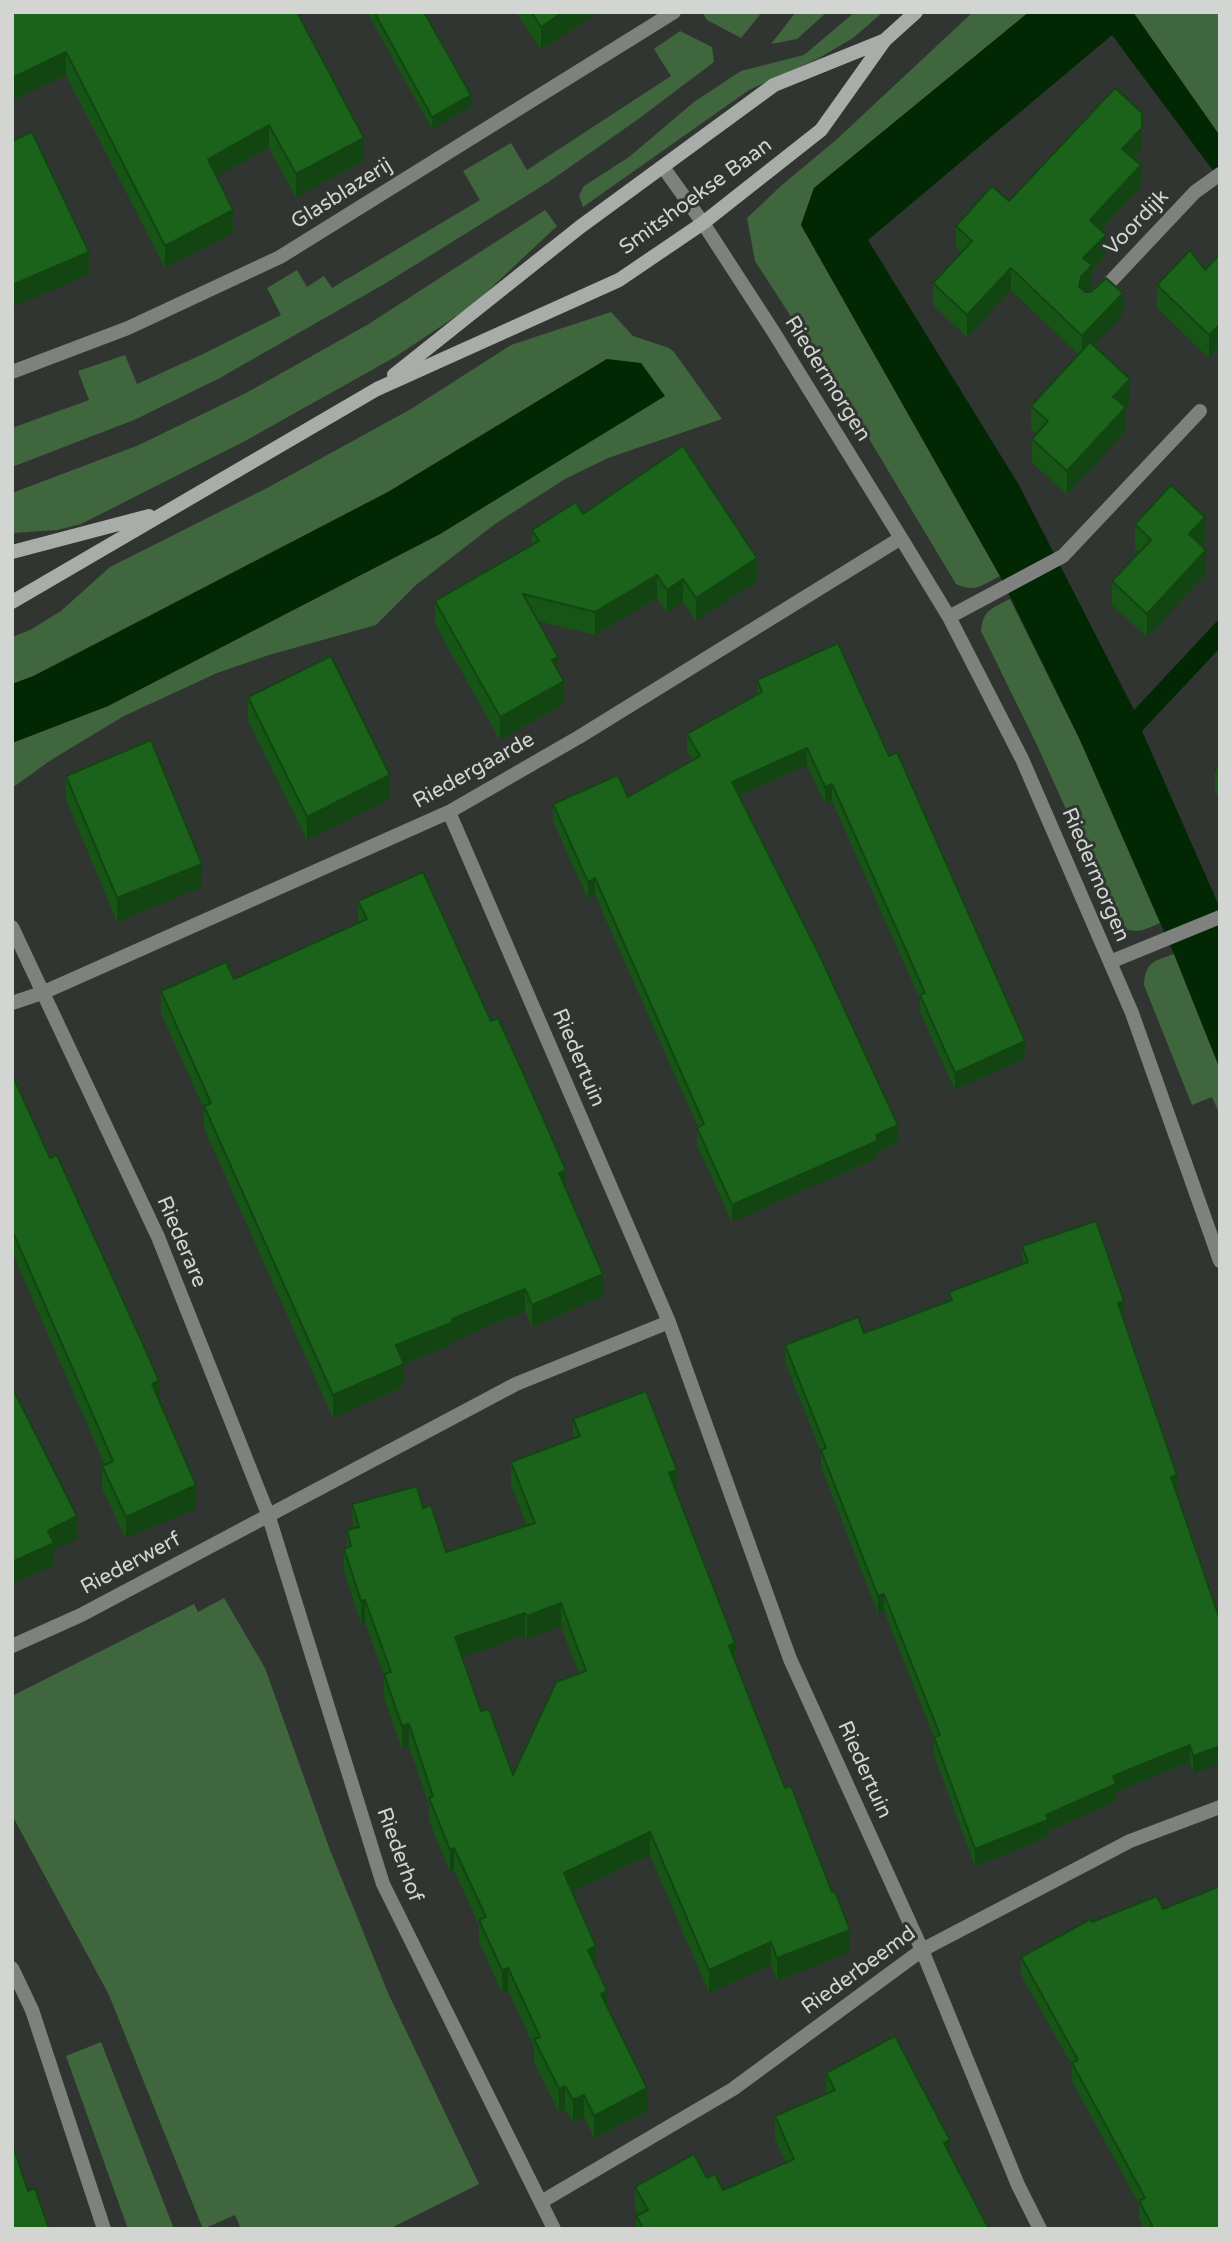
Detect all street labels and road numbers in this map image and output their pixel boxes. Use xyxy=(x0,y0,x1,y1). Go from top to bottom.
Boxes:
street label: Smitshoekse Baan xyxy=(615,133,777,261)
street label: Glasblazerij xyxy=(287,153,397,235)
street label: Voordijk xyxy=(1099,185,1175,261)
street label: Riedermorgen xyxy=(778,312,876,446)
street label: Riedergaarde xyxy=(409,727,539,815)
street label: Riedermorgen xyxy=(1055,804,1135,946)
street label: Riedertuin xyxy=(546,1005,610,1111)
street label: Riederare xyxy=(151,1193,211,1291)
street label: Riederwerf xyxy=(77,1527,185,1601)
street label: Riedertuin xyxy=(831,1717,897,1823)
street label: Riederhof xyxy=(370,1804,428,1906)
street label: Riederbeemd xyxy=(797,1921,921,2021)

